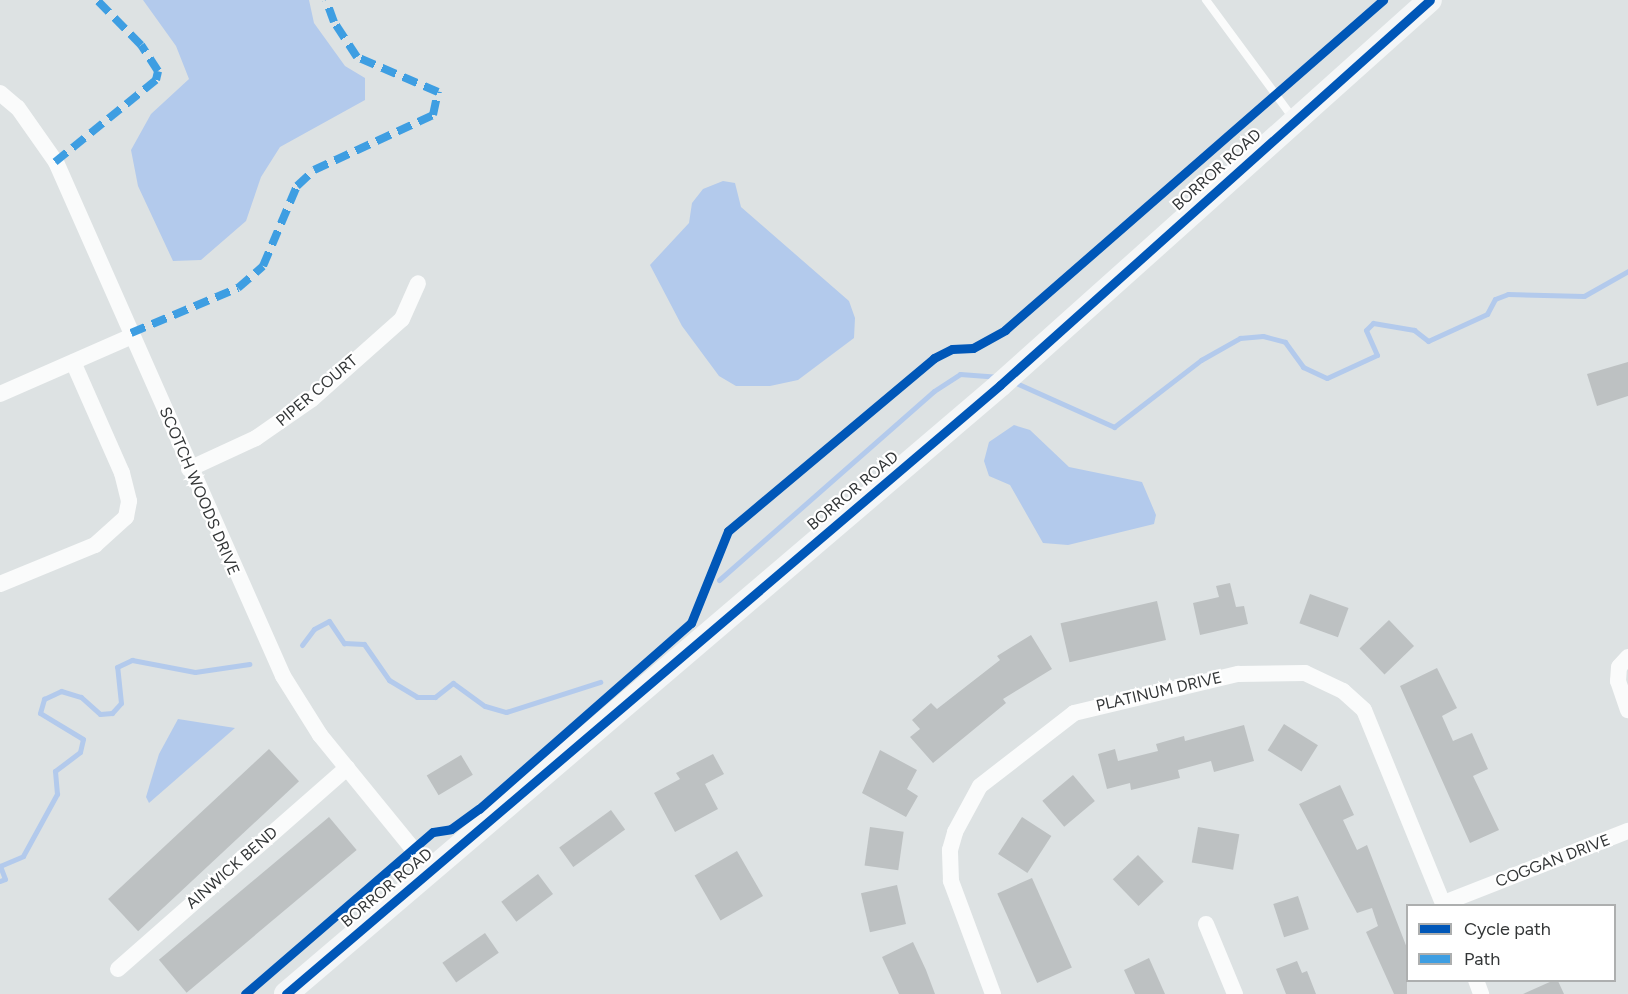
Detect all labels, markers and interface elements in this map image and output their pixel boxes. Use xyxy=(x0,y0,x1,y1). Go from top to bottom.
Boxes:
street label: BORROR ROAD xyxy=(1169,125,1265,215)
street label: PIPER COURT xyxy=(272,351,362,431)
street label: SCOTCH WOODS DRIVE xyxy=(155,404,243,578)
street label: BORROR ROAD xyxy=(804,447,902,535)
street label: PLATINUM DRIVE xyxy=(1094,668,1224,716)
street label: AINWICK BEND xyxy=(182,823,282,913)
street label: COGGAN DRIVE xyxy=(1493,830,1613,892)
street label: BORROR ROAD xyxy=(338,844,436,932)
legend xyxy=(1406,904,1616,982)
text: Cycle path xyxy=(1464,918,1551,940)
text: Path xyxy=(1464,948,1500,970)

